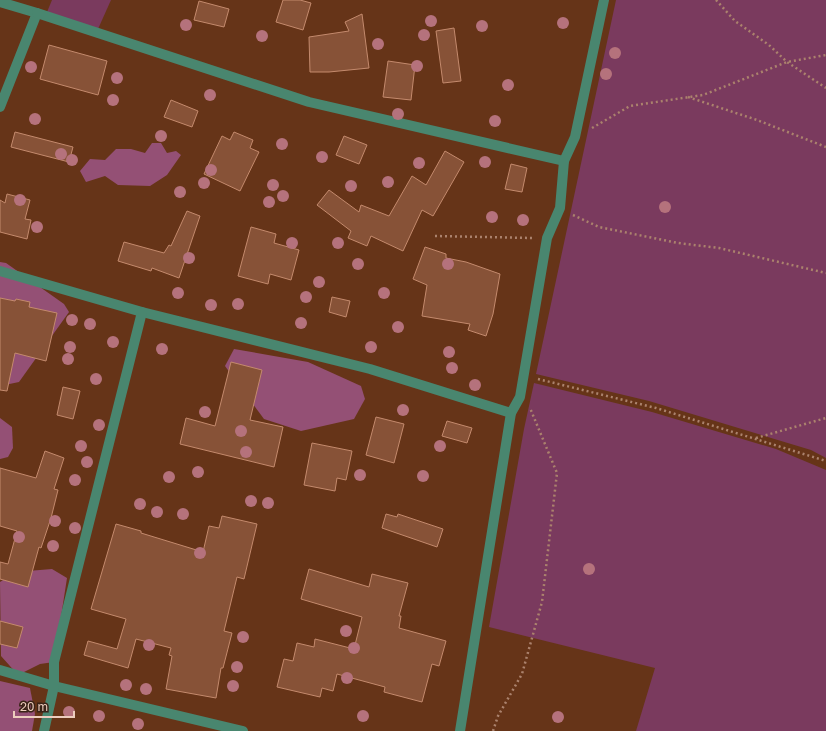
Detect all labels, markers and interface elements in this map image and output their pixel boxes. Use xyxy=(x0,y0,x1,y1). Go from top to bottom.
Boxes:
scale bar xyxy=(14,693,74,719)
text: 20 m xyxy=(20,699,48,714)

